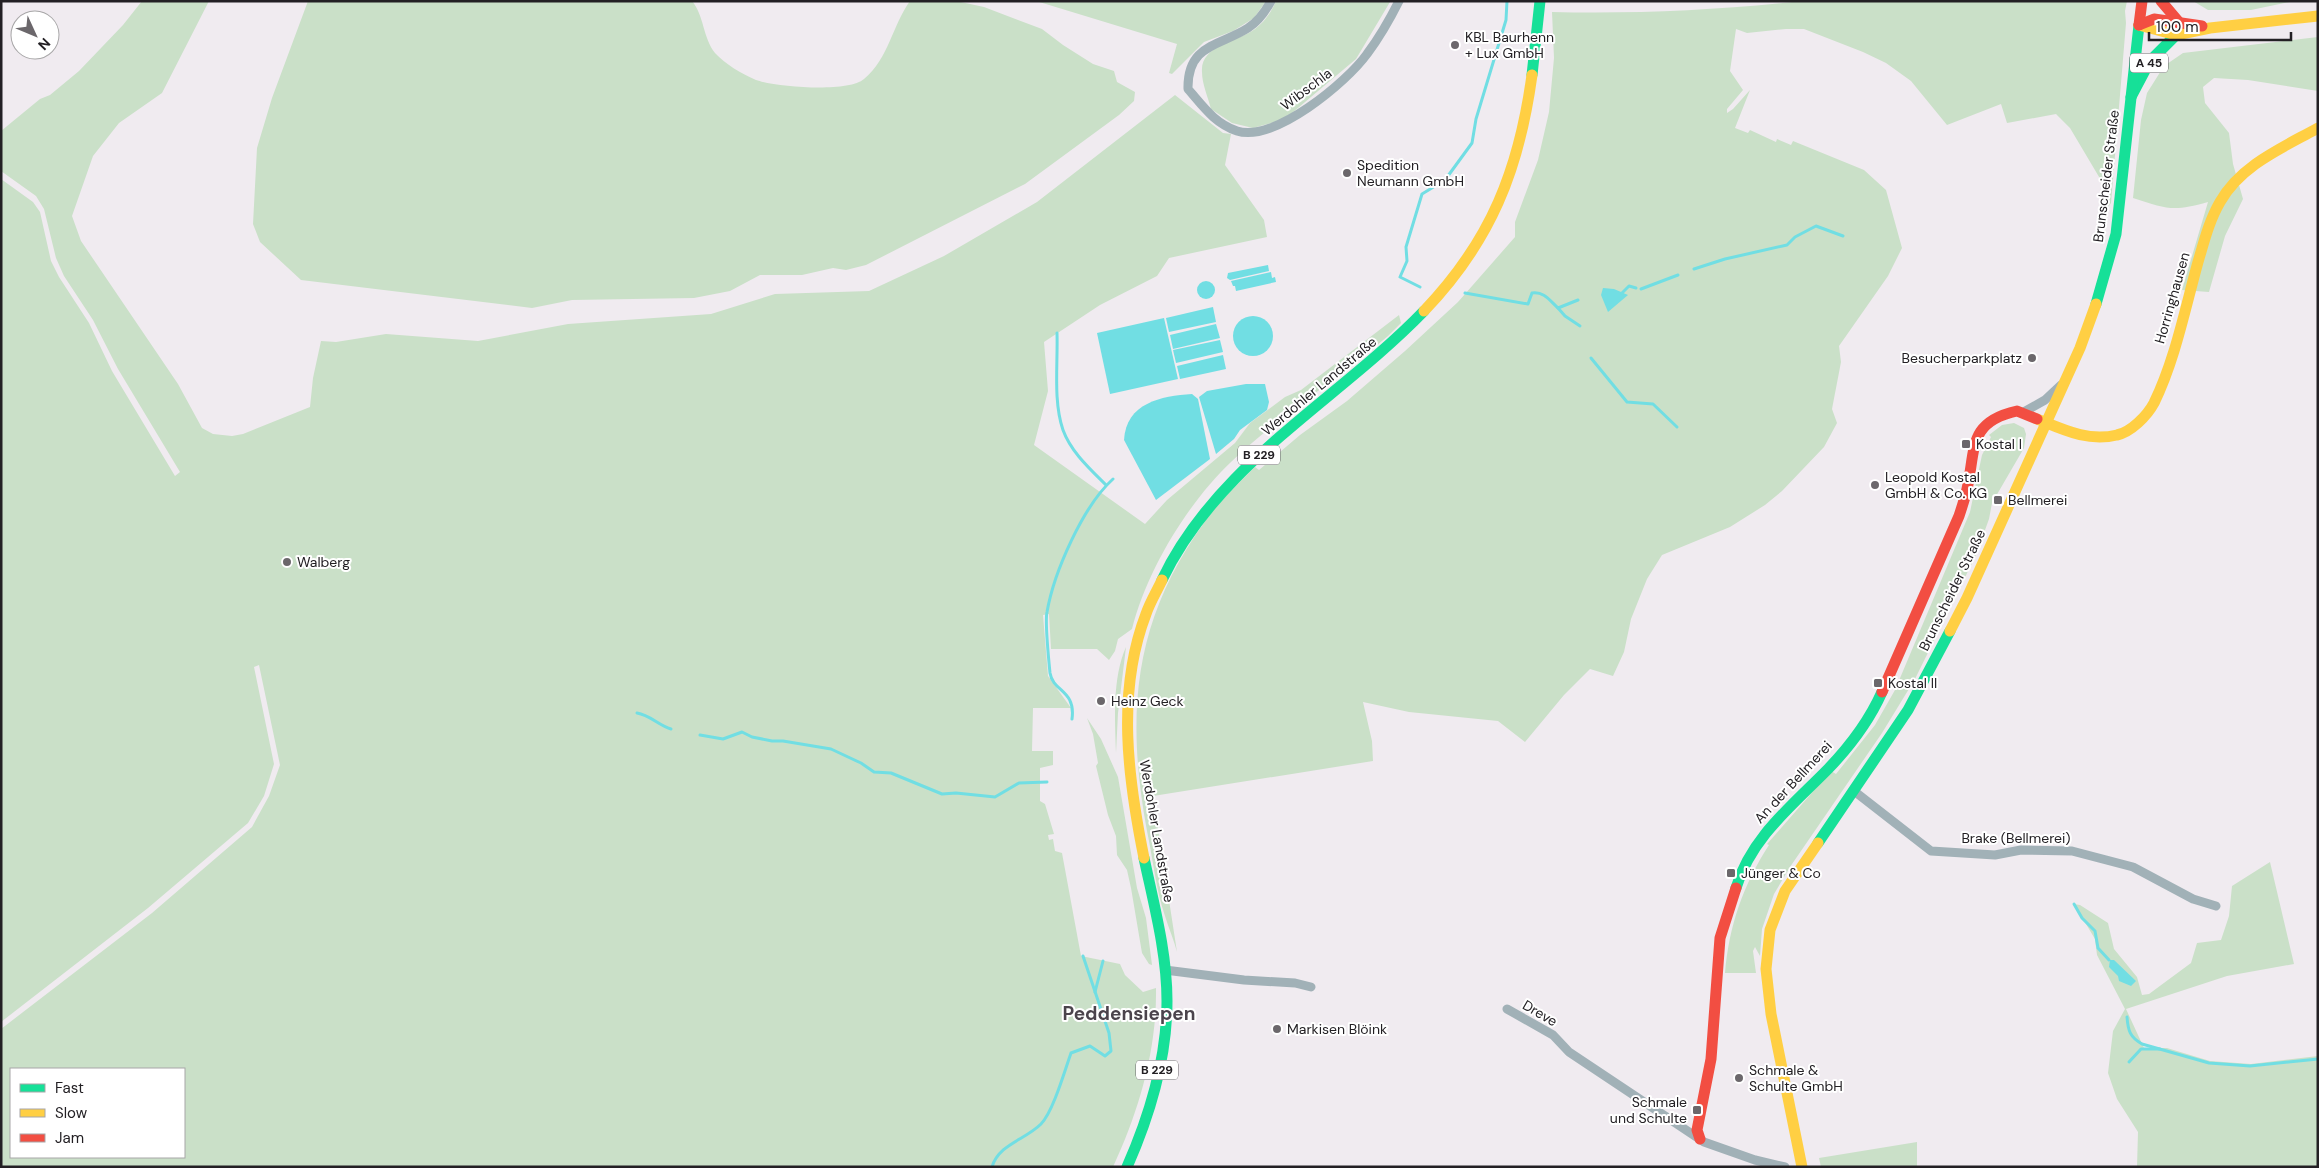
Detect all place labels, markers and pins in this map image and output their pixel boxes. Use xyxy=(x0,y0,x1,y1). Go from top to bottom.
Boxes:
place label: KBL Baurhenn + Lux GmbH xyxy=(1465,28,1554,62)
marker: KBL Baurhenn + Lux GmbH xyxy=(1449,39,1461,51)
place label: Spedition Neumann GmbH xyxy=(1357,156,1464,190)
marker: Spedition Neumann GmbH xyxy=(1341,167,1353,179)
place label: Besucherparkplatz xyxy=(1902,349,2022,367)
marker: Besucherparkplatz xyxy=(2026,352,2038,364)
place label: Kostal I xyxy=(1976,435,2022,453)
marker: Kostal I xyxy=(1960,438,1972,450)
place label: Leopold Kostal GmbH & Co. KG xyxy=(1885,468,1987,502)
marker: Leopold Kostal GmbH & Co. KG xyxy=(1869,479,1881,491)
place label: Bellmerei xyxy=(2008,491,2067,509)
marker: Bellmerei xyxy=(1992,494,2004,506)
place label: Walberg xyxy=(297,553,350,571)
marker: Walberg xyxy=(281,556,293,568)
place label: Kostal II xyxy=(1888,674,1937,692)
marker: Kostal II xyxy=(1872,677,1884,689)
place label: Heinz Geck xyxy=(1111,692,1184,710)
marker: Heinz Geck xyxy=(1095,695,1107,707)
place label: Jünger & Co xyxy=(1741,864,1821,882)
marker: Jünger & Co xyxy=(1725,867,1737,879)
place label: Markisen Blöink xyxy=(1287,1020,1387,1038)
marker: Markisen Blöink xyxy=(1271,1023,1283,1035)
place label: Schmale & Schulte GmbH xyxy=(1749,1061,1843,1095)
marker: Schmale & Schulte GmbH xyxy=(1733,1072,1745,1084)
place label: Schmale und Schulte xyxy=(1610,1093,1687,1127)
marker: Schmale und Schulte xyxy=(1691,1104,1703,1116)

